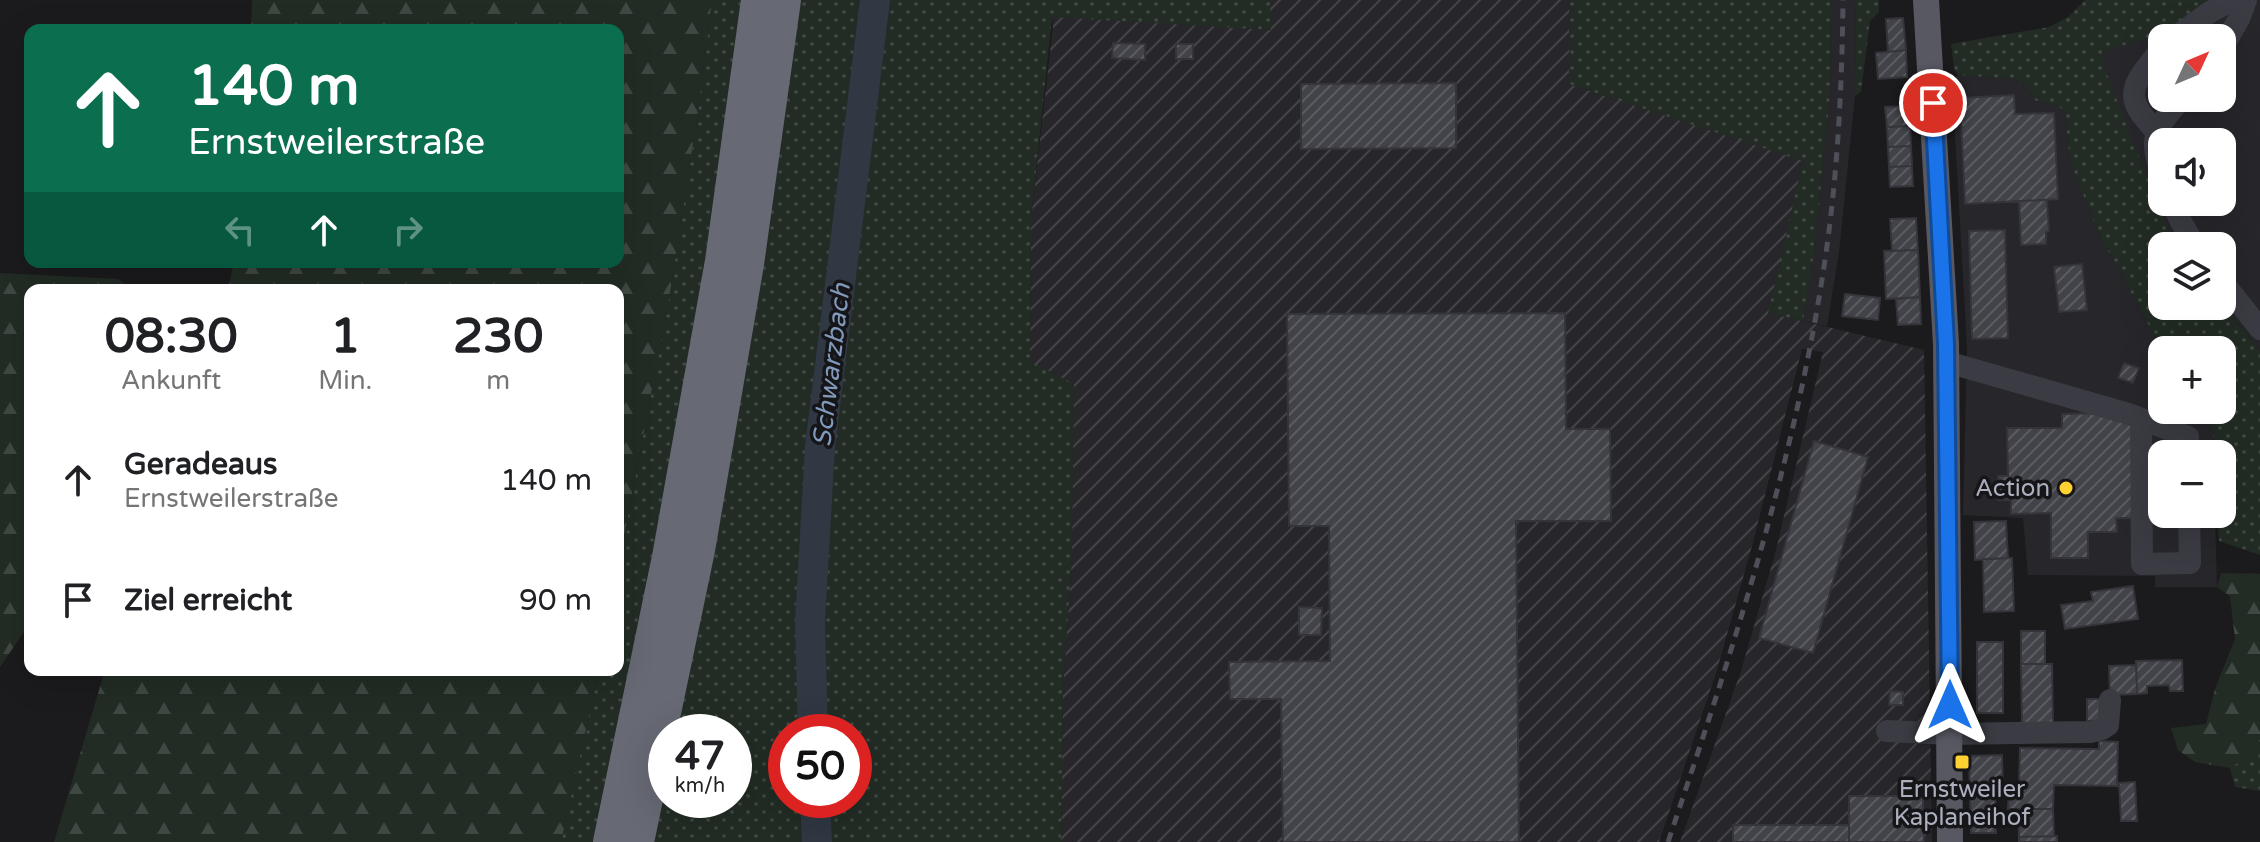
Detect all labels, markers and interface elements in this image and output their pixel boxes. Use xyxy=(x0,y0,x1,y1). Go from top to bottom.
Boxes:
north arrow xyxy=(2148,24,2236,112)
map controls xyxy=(2148,24,2236,528)
text: 140 m xyxy=(188,53,359,120)
icon: ahead xyxy=(56,56,160,160)
pin xyxy=(1899,69,1967,137)
icon: arrive xyxy=(1911,81,1955,125)
text: Ernstweilerstraße xyxy=(188,121,485,164)
button: sound xyxy=(2148,128,2236,216)
icon: left xyxy=(218,208,262,252)
icon: ahead xyxy=(302,208,346,252)
icon: right xyxy=(386,208,430,252)
button: layers xyxy=(2148,232,2236,320)
water label: Schwarzbach xyxy=(806,281,857,448)
text: 08:30 xyxy=(105,308,238,366)
text: 1 xyxy=(330,308,360,366)
text: 230 xyxy=(453,308,543,366)
button: + xyxy=(2148,336,2236,424)
text: Ankunft xyxy=(121,365,221,396)
text: Min. xyxy=(318,365,372,396)
text: m xyxy=(486,365,510,396)
button: − xyxy=(2148,440,2236,528)
text: Geradeaus xyxy=(124,446,277,483)
icon: ahead xyxy=(56,458,100,502)
text: 140 m xyxy=(500,462,592,499)
place label: Action xyxy=(1975,474,2050,503)
marker: Action xyxy=(2057,479,2075,497)
text: Ernstweilerstraße xyxy=(124,483,339,514)
icon: arrive xyxy=(56,578,100,622)
text: Ziel erreicht xyxy=(124,582,292,619)
text: 90 m xyxy=(519,582,592,619)
position arrow xyxy=(1908,663,1992,747)
speed limit sign: 50 xyxy=(768,714,872,818)
text: 47 xyxy=(675,732,725,780)
marker: Ernstweiler Kaplaneihof xyxy=(1953,753,1971,771)
text: km/h xyxy=(675,774,725,798)
place label: Ernstweiler Kaplaneihof xyxy=(1894,775,2031,832)

